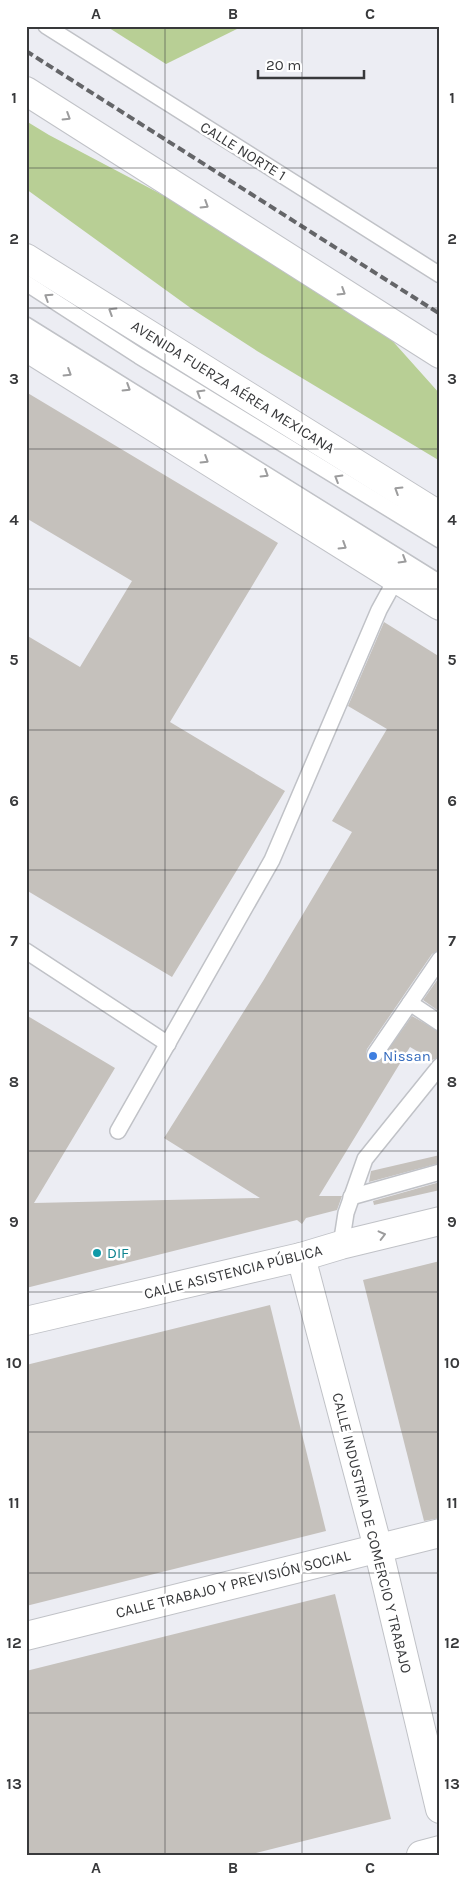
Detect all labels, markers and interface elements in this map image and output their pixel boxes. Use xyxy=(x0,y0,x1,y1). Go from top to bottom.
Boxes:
text: A xyxy=(91,4,101,23)
text: B xyxy=(228,4,238,23)
text: C xyxy=(365,4,375,23)
scale bar xyxy=(258,48,365,80)
text: 20 m xyxy=(266,56,301,74)
text: 1 xyxy=(11,88,17,107)
text: 1 xyxy=(449,88,455,107)
one-way arrow xyxy=(62,111,71,121)
street label: CALLE NORTE 1 xyxy=(197,118,289,184)
one-way arrow xyxy=(199,198,208,208)
text: 2 xyxy=(9,229,19,248)
text: 2 xyxy=(447,229,457,248)
one-way arrow xyxy=(336,285,345,295)
one-way arrow xyxy=(44,294,54,303)
one-way arrow xyxy=(109,308,118,318)
street label: AVENIDA FUERZA AÉREA MEXICANA xyxy=(128,317,338,457)
one-way arrow xyxy=(62,367,71,377)
text: 3 xyxy=(9,369,19,388)
text: 3 xyxy=(447,369,457,388)
one-way arrow xyxy=(122,382,131,392)
one-way arrow xyxy=(196,390,205,400)
one-way arrow xyxy=(200,453,209,463)
one-way arrow xyxy=(259,468,268,478)
one-way arrow xyxy=(335,475,344,485)
one-way arrow xyxy=(395,487,404,497)
text: 4 xyxy=(9,510,19,529)
text: 4 xyxy=(447,510,457,529)
one-way arrow xyxy=(338,539,347,549)
one-way arrow xyxy=(397,554,406,564)
text: 5 xyxy=(9,650,19,669)
text: 5 xyxy=(447,650,457,669)
text: 6 xyxy=(9,791,19,810)
text: 6 xyxy=(447,791,457,810)
text: 7 xyxy=(10,931,18,950)
text: 7 xyxy=(448,931,456,950)
place label: Nissan xyxy=(383,1047,431,1065)
marker: Nissan xyxy=(367,1050,379,1062)
text: 8 xyxy=(9,1072,19,1091)
text: 8 xyxy=(447,1072,457,1091)
text: 9 xyxy=(9,1212,19,1231)
text: 9 xyxy=(447,1212,457,1231)
one-way arrow xyxy=(377,1230,386,1241)
street label: CALLE ASISTENCIA PÚBLICA xyxy=(142,1241,324,1303)
place label: DIF xyxy=(107,1244,129,1262)
marker: DIF xyxy=(91,1247,103,1259)
text: 10 xyxy=(6,1353,22,1372)
text: 10 xyxy=(444,1353,460,1372)
street label: CALLE INDUSTRIA DE COMERCIO Y TRABAJO xyxy=(328,1391,416,1675)
text: 11 xyxy=(8,1493,20,1512)
text: 11 xyxy=(446,1493,458,1512)
street label: CALLE TRABAJO Y PREVISIÓN SOCIAL xyxy=(114,1546,352,1622)
text: 12 xyxy=(6,1633,22,1652)
text: 12 xyxy=(444,1633,460,1652)
text: 13 xyxy=(6,1774,22,1793)
text: 13 xyxy=(444,1774,460,1793)
text: A xyxy=(91,1858,101,1877)
text: B xyxy=(228,1858,238,1877)
text: C xyxy=(365,1858,375,1877)

